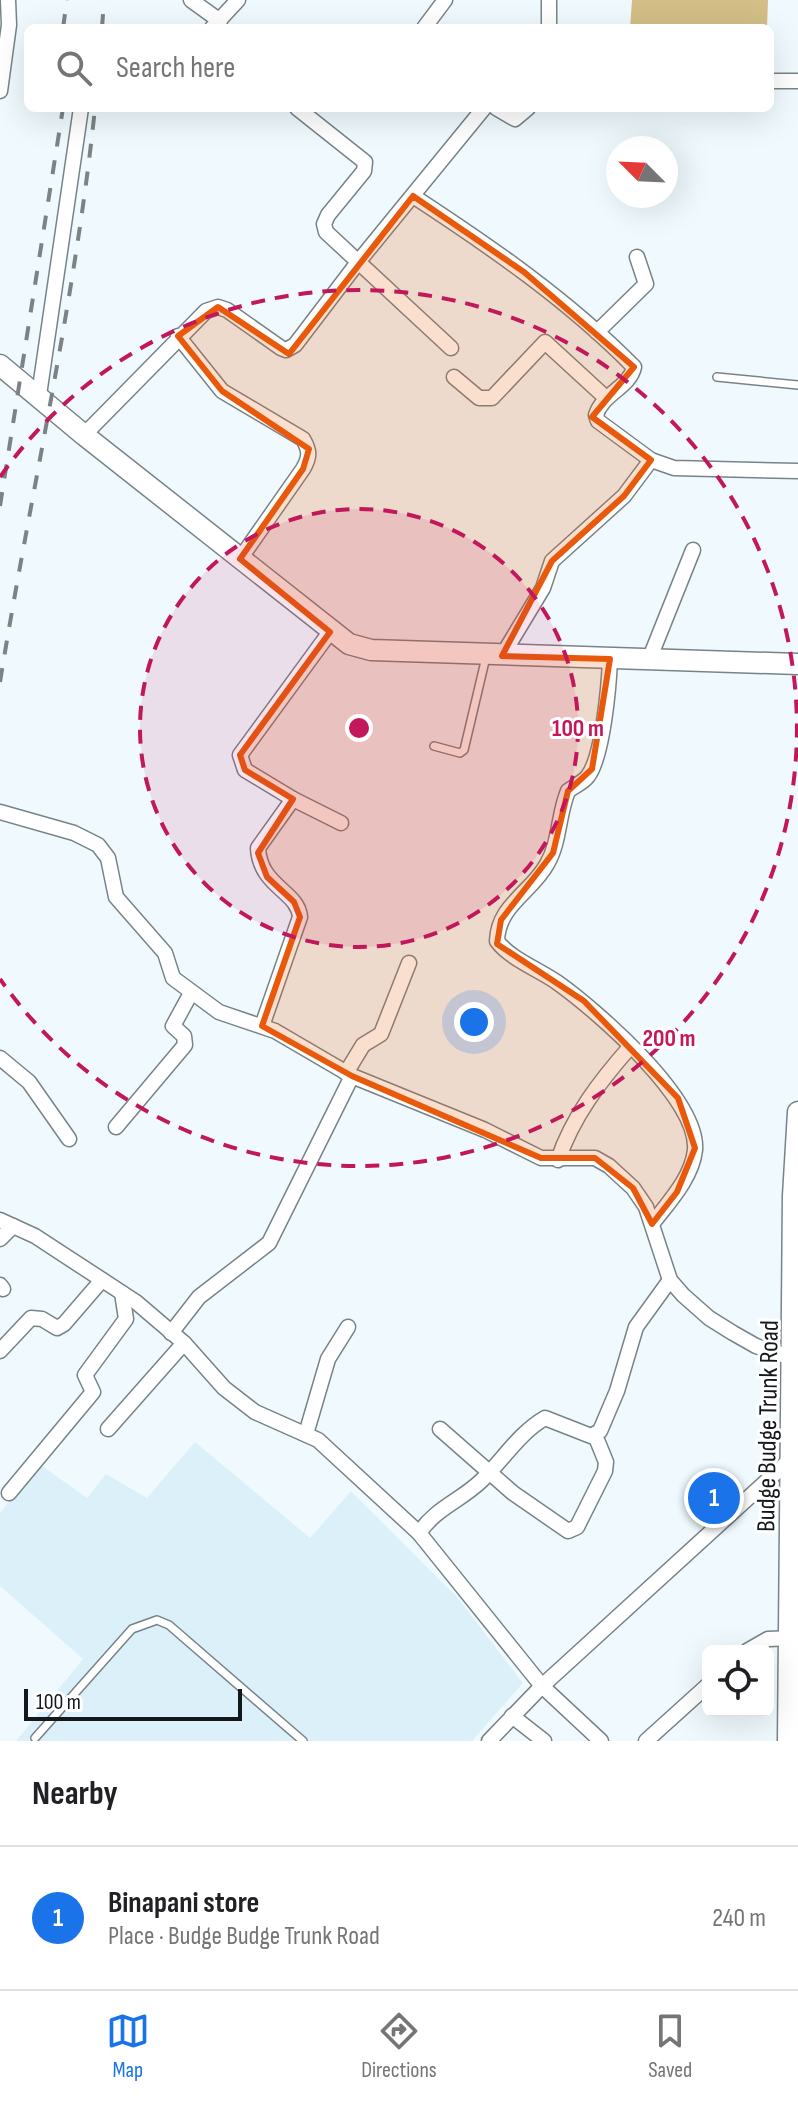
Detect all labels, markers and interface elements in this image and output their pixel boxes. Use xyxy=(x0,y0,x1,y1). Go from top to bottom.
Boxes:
search box xyxy=(24,24,774,112)
icon: search xyxy=(52,46,96,90)
text: Search here xyxy=(116,50,235,86)
north arrow xyxy=(606,136,678,208)
centre of rings xyxy=(345,714,373,742)
text: 100 m xyxy=(552,714,604,743)
your location xyxy=(454,1002,494,1042)
text: 200 m xyxy=(642,1024,696,1053)
street label: Budge Budge Trunk Road xyxy=(751,1320,786,1532)
pin: 1 xyxy=(688,1468,740,1528)
map controls xyxy=(702,1645,774,1717)
button: locate xyxy=(702,1645,774,1717)
scale bar xyxy=(24,1685,242,1721)
text: 100 m xyxy=(36,1689,81,1716)
text: Nearby xyxy=(32,1773,118,1814)
text: Binapani store xyxy=(108,1885,259,1921)
text: 1 xyxy=(53,1903,63,1934)
text: 240 m xyxy=(712,1903,766,1934)
text: Place · Budge Budge Trunk Road xyxy=(108,1921,380,1952)
tab: Map xyxy=(106,2009,150,2084)
tab: Directions xyxy=(361,2009,437,2084)
tab: Saved xyxy=(648,2009,692,2084)

